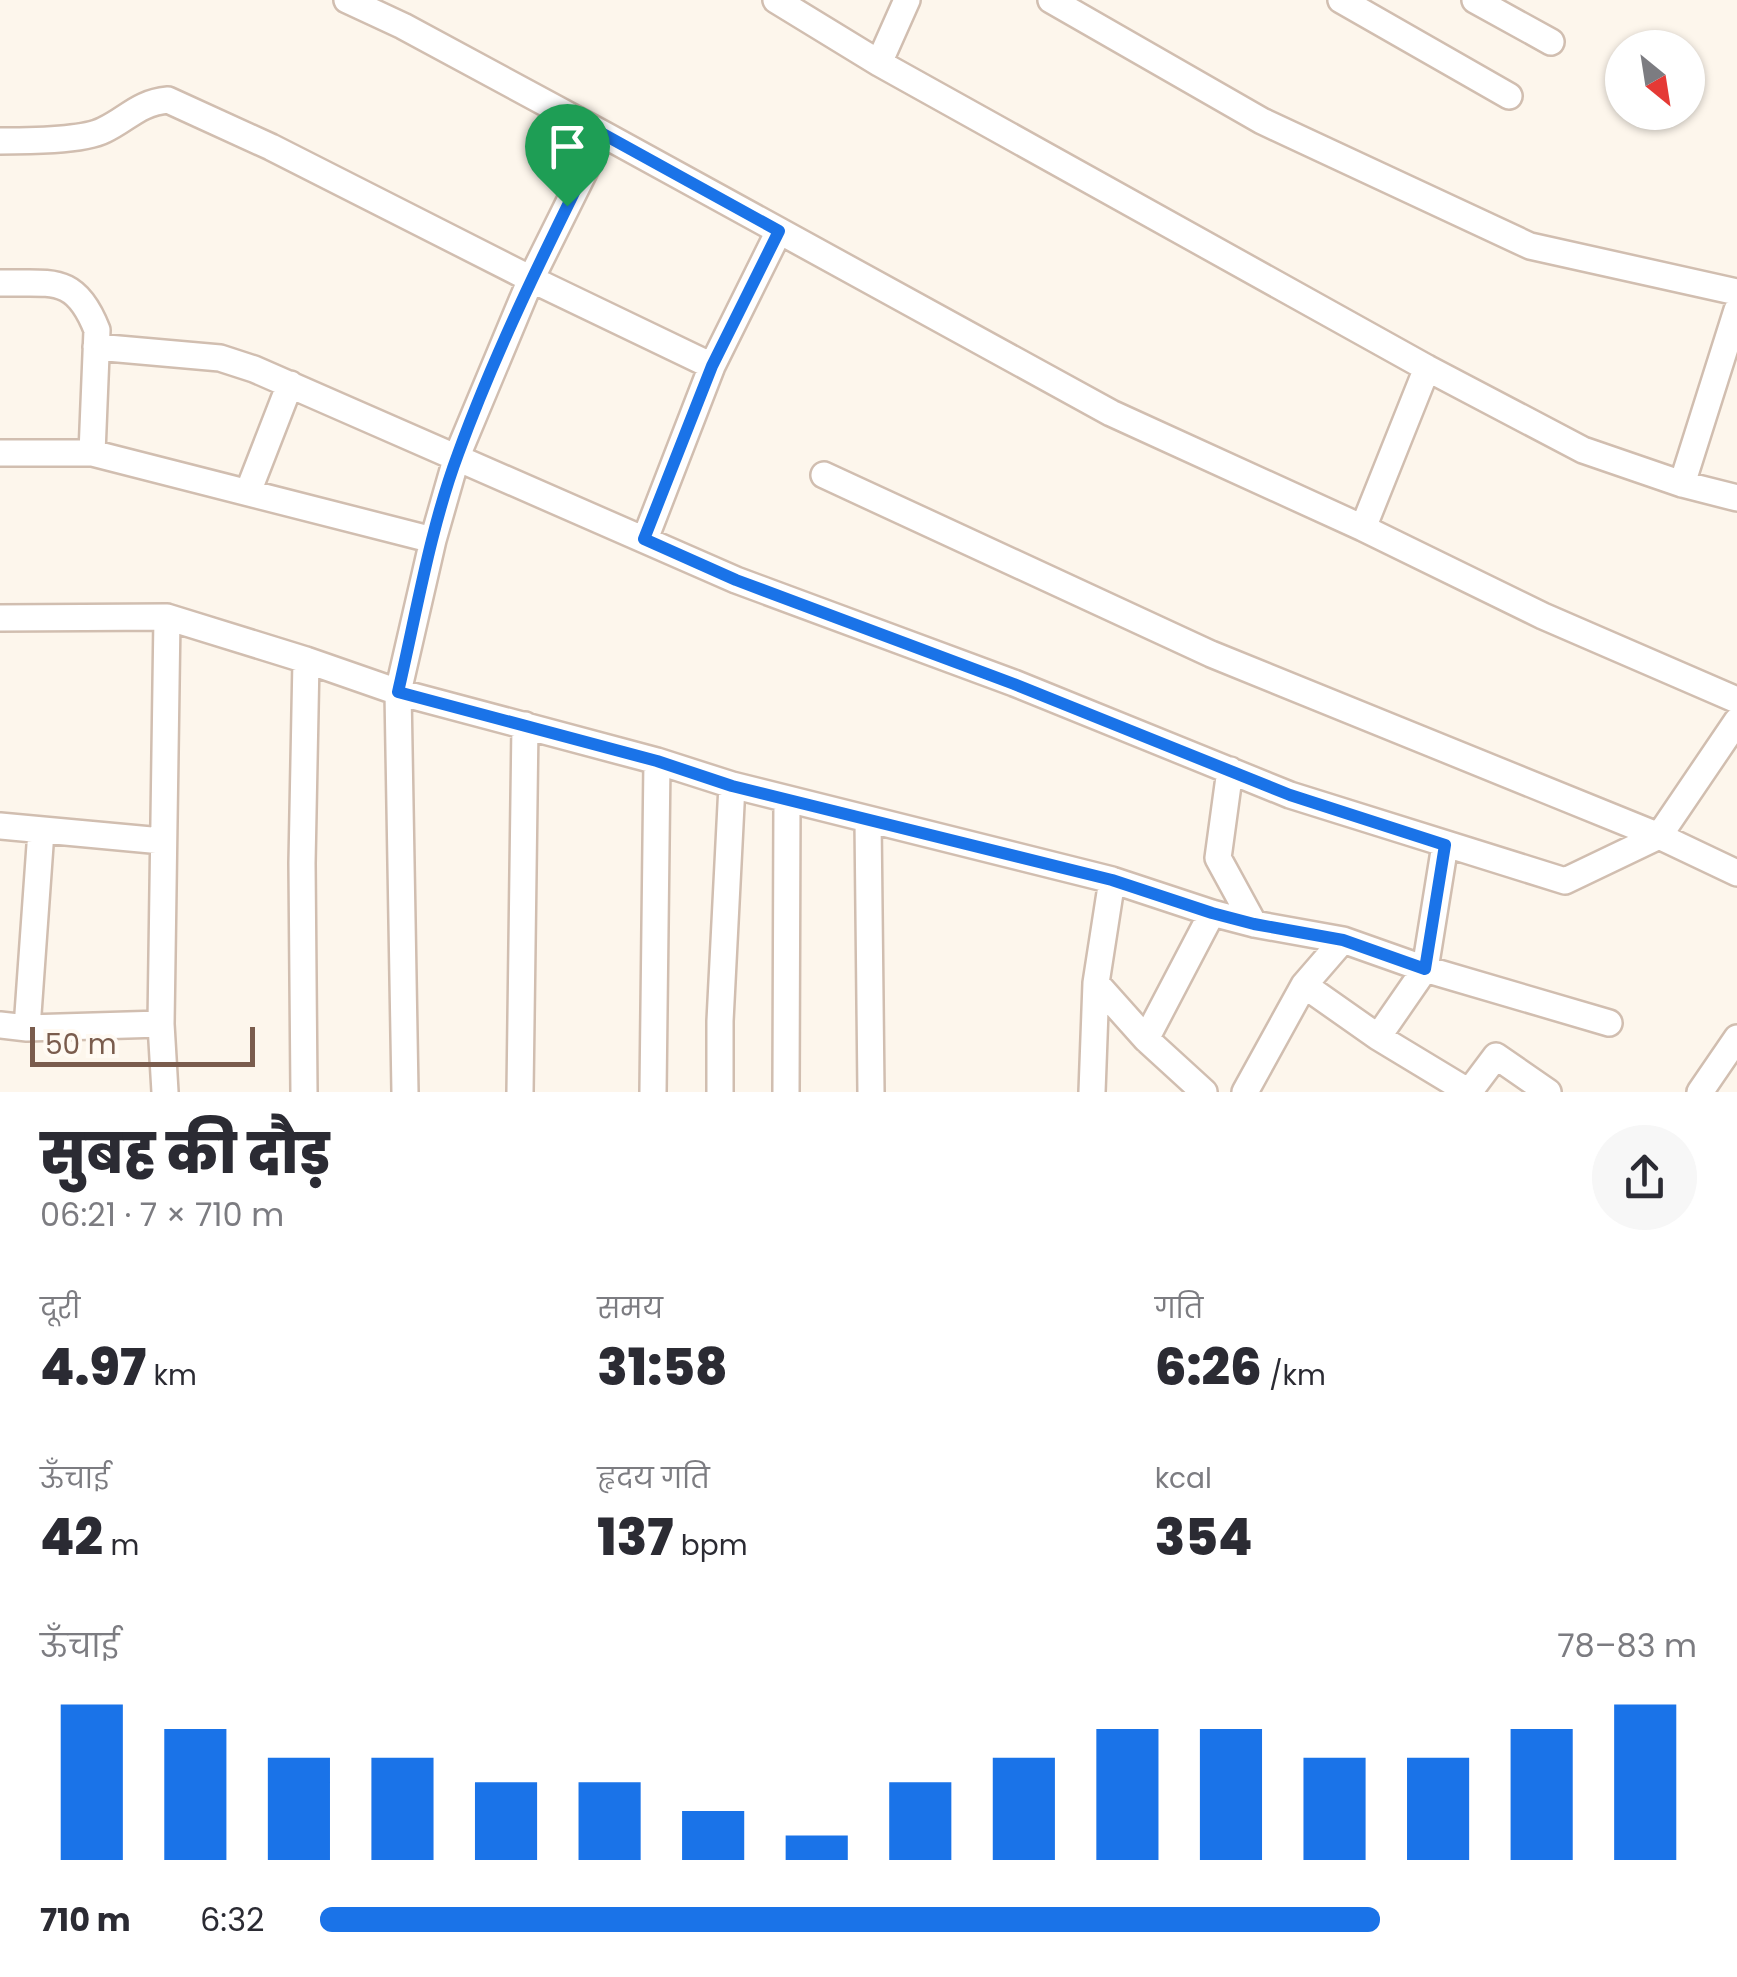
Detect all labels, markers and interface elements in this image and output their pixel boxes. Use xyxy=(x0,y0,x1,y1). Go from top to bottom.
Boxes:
north arrow xyxy=(1605,30,1705,130)
map controls xyxy=(1605,30,1705,130)
pin xyxy=(525,104,610,207)
icon: arrive xyxy=(540,119,595,174)
scale bar xyxy=(30,1022,255,1066)
text: 50 m xyxy=(45,1025,116,1064)
text: सुबह की दौड़ xyxy=(40,1115,330,1192)
button: share xyxy=(1592,1125,1697,1230)
text: 06:21 · 7 × 710 m xyxy=(40,1192,284,1237)
text: दूरी xyxy=(40,1289,80,1328)
text: समय xyxy=(597,1289,663,1328)
text: गति xyxy=(1155,1289,1203,1328)
text: 4.97 xyxy=(40,1332,146,1403)
text: 31:58 xyxy=(597,1332,728,1403)
text: 6:26 xyxy=(1155,1332,1262,1403)
text: km xyxy=(146,1356,197,1395)
text: /km xyxy=(1262,1356,1326,1395)
text: ऊँचाई xyxy=(40,1459,109,1498)
text: हृदय गति xyxy=(597,1459,710,1498)
text: kcal xyxy=(1155,1459,1212,1498)
text: 42 xyxy=(40,1502,103,1573)
text: 137 xyxy=(597,1502,673,1573)
text: 354 xyxy=(1155,1502,1252,1573)
text: m xyxy=(103,1526,139,1565)
text: bpm xyxy=(673,1526,748,1565)
text: ऊँचाई xyxy=(40,1623,119,1668)
text: 78–83 m xyxy=(1557,1623,1697,1668)
text: 710 m xyxy=(40,1897,131,1942)
text: 6:32 xyxy=(200,1897,264,1942)

